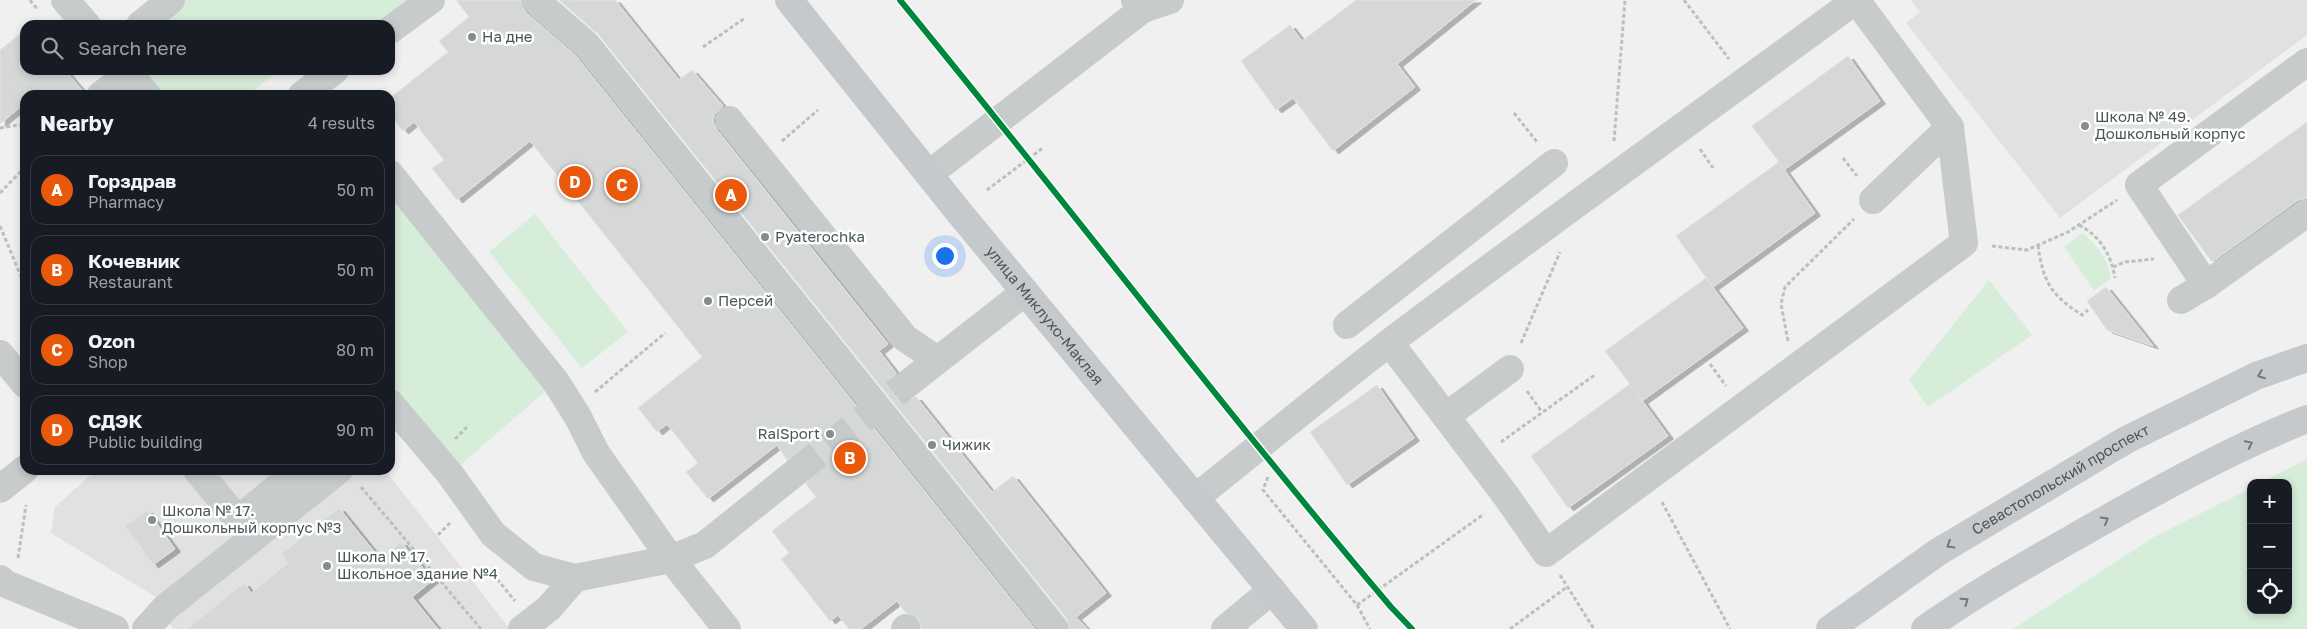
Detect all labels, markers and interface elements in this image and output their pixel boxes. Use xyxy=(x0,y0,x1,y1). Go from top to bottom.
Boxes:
search box xyxy=(20,20,395,75)
place label: На дне xyxy=(482,27,533,45)
marker: На дне xyxy=(466,31,478,43)
icon: search xyxy=(38,34,66,62)
text: Search here xyxy=(78,36,187,59)
place label: Школа № 49. Дошкольный корпус xyxy=(2095,107,2246,142)
text: Nearby xyxy=(40,110,114,136)
text: 4 results xyxy=(308,113,375,133)
marker: Школа № 49. Дошкольный корпус xyxy=(2079,120,2091,132)
pin: D xyxy=(559,163,591,201)
pin: C xyxy=(606,166,638,204)
text: Горздрав xyxy=(88,169,176,192)
pin: A xyxy=(715,176,747,214)
text: A xyxy=(51,180,63,200)
text: 50 m xyxy=(337,180,374,200)
text: Pharmacy xyxy=(88,192,164,212)
place label: Pyaterochka xyxy=(775,227,865,245)
marker: Pyaterochka xyxy=(759,231,771,243)
street label: улица Миклухо-Маклая xyxy=(983,242,1108,388)
your location xyxy=(932,243,958,269)
text: Кочевник xyxy=(88,249,180,272)
text: B xyxy=(51,260,63,280)
text: 50 m xyxy=(337,260,374,280)
text: Restaurant xyxy=(88,272,173,292)
place label: Персей xyxy=(718,291,773,309)
marker: Персей xyxy=(702,295,714,307)
text: Ozon xyxy=(88,329,135,352)
text: C xyxy=(51,340,63,360)
text: 80 m xyxy=(336,340,374,360)
text: Shop xyxy=(88,352,128,372)
one-way arrow xyxy=(2257,368,2266,379)
text: СДЭК xyxy=(88,409,143,432)
text: D xyxy=(51,420,63,440)
text: 90 m xyxy=(336,420,374,440)
street label: Севастопольский проспект xyxy=(1968,420,2153,538)
place label: RaiSport xyxy=(757,424,820,442)
marker: RaiSport xyxy=(824,428,836,440)
text: Public building xyxy=(88,432,203,452)
place label: Чижик xyxy=(942,435,991,453)
pin: B xyxy=(834,439,866,477)
marker: Чижик xyxy=(926,439,938,451)
one-way arrow xyxy=(2244,441,2253,451)
map controls xyxy=(2247,479,2292,614)
button: + xyxy=(2247,479,2292,524)
place label: Школа № 17. Дошкольный корпус №3 xyxy=(162,501,342,536)
marker: Школа № 17. Дошкольный корпус №3 xyxy=(146,514,158,526)
one-way arrow xyxy=(2100,516,2109,526)
button: − xyxy=(2247,524,2292,569)
one-way arrow xyxy=(1946,538,1955,548)
place label: Школа № 17. Школьное здание №4 xyxy=(337,547,498,582)
marker: Школа № 17. Школьное здание №4 xyxy=(321,560,333,572)
button: locate xyxy=(2247,569,2292,614)
one-way arrow xyxy=(1959,598,1969,607)

